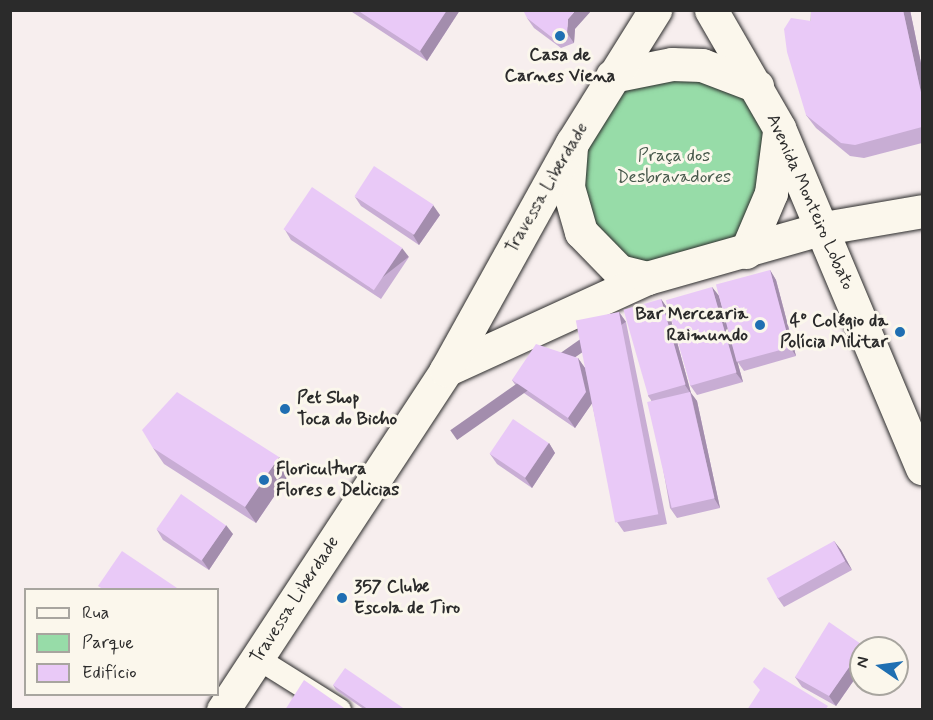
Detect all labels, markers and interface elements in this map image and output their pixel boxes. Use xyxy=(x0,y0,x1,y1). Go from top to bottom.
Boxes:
marker: Casa de Carnes Viena xyxy=(553,29,567,43)
place label: Casa de Carnes Viena xyxy=(506,45,614,88)
street label: Avenida Monteiro Lobato xyxy=(761,111,859,293)
street label: Travessa Liberdade xyxy=(501,119,593,257)
park label: Praça dos Desbravadores xyxy=(617,146,731,188)
place label: Bar Mercearia Raimundo xyxy=(637,304,748,346)
place label: 4º Colégio da Polícia Militar xyxy=(780,311,888,354)
marker: Bar Mercearia Raimundo xyxy=(753,318,767,332)
marker: 4º Colégio da Polícia Militar xyxy=(893,325,907,339)
place label: Pet Shop Toca do Bicho xyxy=(297,388,397,430)
marker: Pet Shop Toca do Bicho xyxy=(278,402,292,416)
place label: Floricultura Flores e Delicias xyxy=(276,459,400,502)
marker: Floricultura Flores e Delicias xyxy=(257,473,271,487)
street label: Travessa Liberdade xyxy=(246,532,344,668)
place label: 357 Clube Escola de Tiro xyxy=(354,577,456,620)
legend xyxy=(24,588,219,696)
marker: 357 Clube Escola de Tiro xyxy=(335,591,349,605)
text: Rua xyxy=(82,601,109,625)
text: Parque xyxy=(82,631,134,655)
north arrow xyxy=(849,636,909,696)
text: N xyxy=(851,655,874,670)
text: Edifício xyxy=(82,661,137,685)

